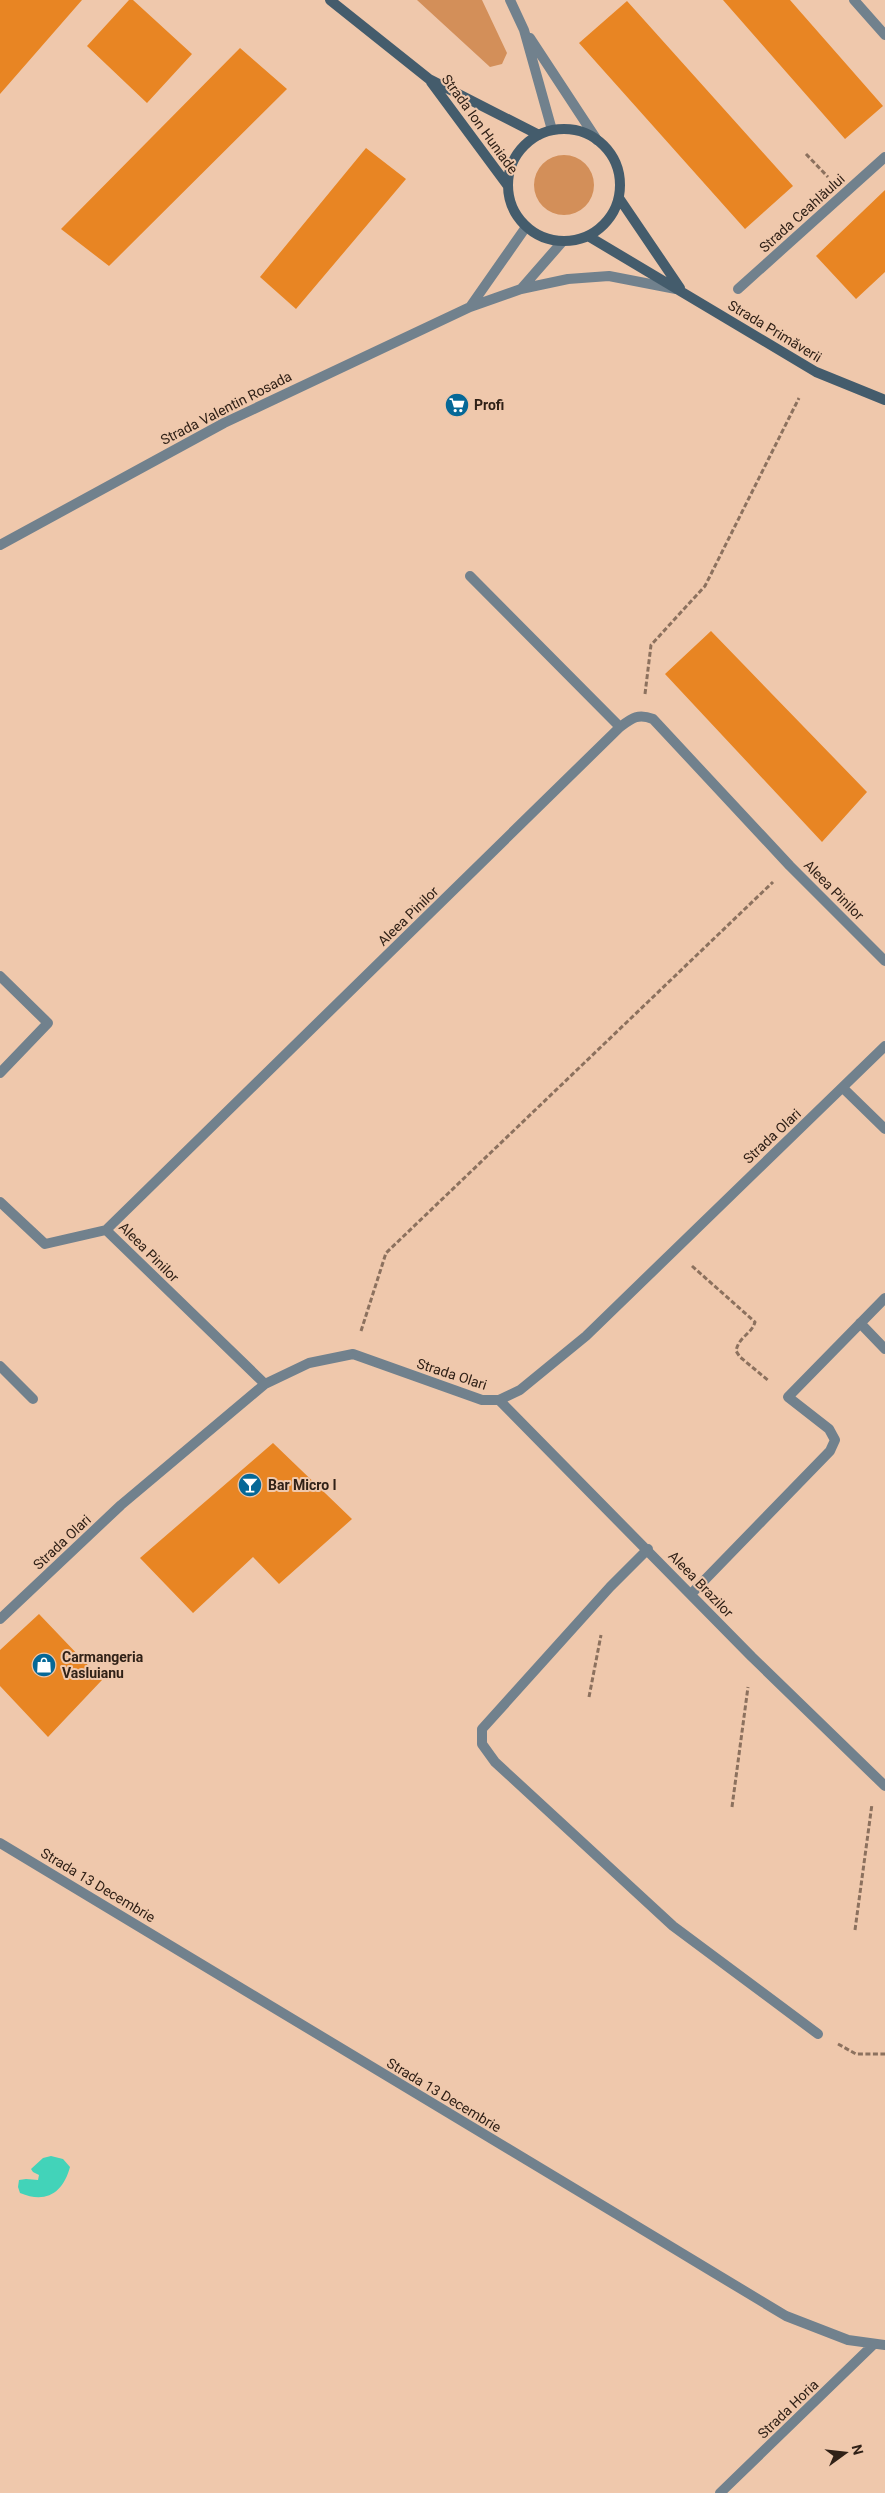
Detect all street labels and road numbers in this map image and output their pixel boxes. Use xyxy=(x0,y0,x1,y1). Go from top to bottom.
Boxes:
street label: Strada Ion Huniade xyxy=(439,71,521,177)
street label: Strada Ceahlăului xyxy=(756,171,848,255)
street label: Strada Primăverii xyxy=(725,297,825,365)
street label: Strada Valentin Rosada xyxy=(158,368,294,448)
street label: Aleea Pinilor xyxy=(801,857,867,923)
street label: Aleea Pinilor xyxy=(374,883,442,949)
street label: Strada Olari xyxy=(740,1105,804,1167)
street label: Aleea Pinilor xyxy=(116,1219,182,1285)
street label: Strada Olari xyxy=(415,1355,489,1393)
street label: Strada Olari xyxy=(30,1511,94,1573)
street label: Aleea Brazilor xyxy=(665,1548,737,1621)
street label: Strada 13 Decembrie xyxy=(38,1845,158,1925)
street label: Strada 13 Decembrie xyxy=(384,2055,504,2135)
street label: Strada Horia xyxy=(754,2376,822,2442)

